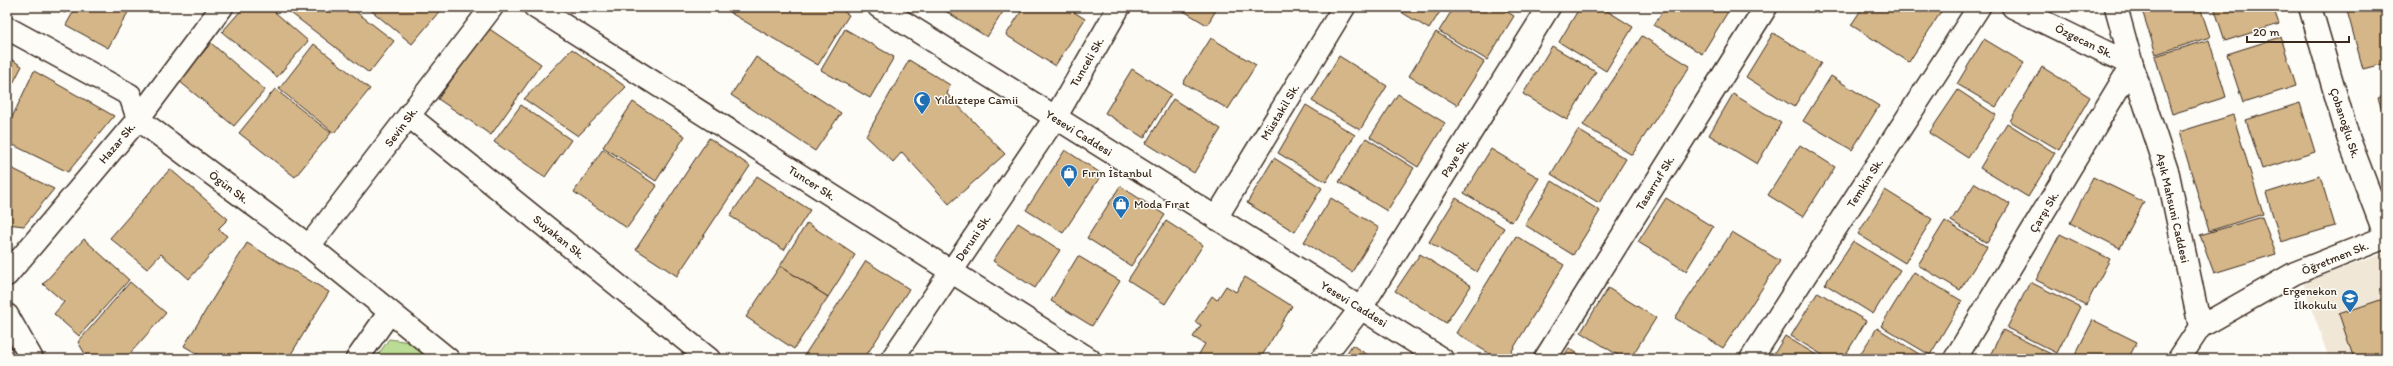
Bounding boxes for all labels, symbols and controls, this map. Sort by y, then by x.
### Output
scale bar [2247,18,2349,44]
street label: Özgecan Sk. [2053,21,2115,61]
text: 20 m [2253,25,2280,39]
street label: Tunceli Sk. [1067,34,1107,90]
street label: Müstakil Sk. [1258,81,1302,143]
street label: Çobanoğlu Sk. [2327,86,2363,160]
mosque icon: Yıldıztepe Camii [912,90,932,115]
place label: Yıldıztepe Camii [935,93,1018,107]
street label: Sevin Sk. [382,104,420,150]
street label: Yesevi Caddesi [1043,107,1115,159]
street label: Hazar Sk. [96,120,138,166]
street label: Paye Sk. [1438,136,1472,180]
street label: Aşık Mahsuni Caddesi [2154,152,2192,264]
street label: Tasarruf Sk. [1633,153,1677,213]
street label: Temkin Sk. [1844,156,1886,210]
street label: Tuncer Sk. [786,162,838,204]
shop icon: Fırın İstanbul [1059,163,1079,188]
place label: Fırın İstanbul [1082,166,1153,180]
street label: Ögün Sk. [206,167,252,207]
street label: Çarşı Sk. [2026,189,2062,235]
shop icon: Moda Fırat [1111,194,1131,219]
place label: Moda Fırat [1134,197,1190,211]
street label: Suyakan Sk. [530,212,588,262]
street label: Deruni Sk. [952,212,994,264]
street label: Öğretmen Sk. [2299,238,2371,278]
street label: Yesevi Caddesi [1318,278,1390,330]
place label: Ergenekon İlkokulu [2283,284,2338,312]
school or university icon: Ergenekon İlkokulu [2340,288,2360,313]

